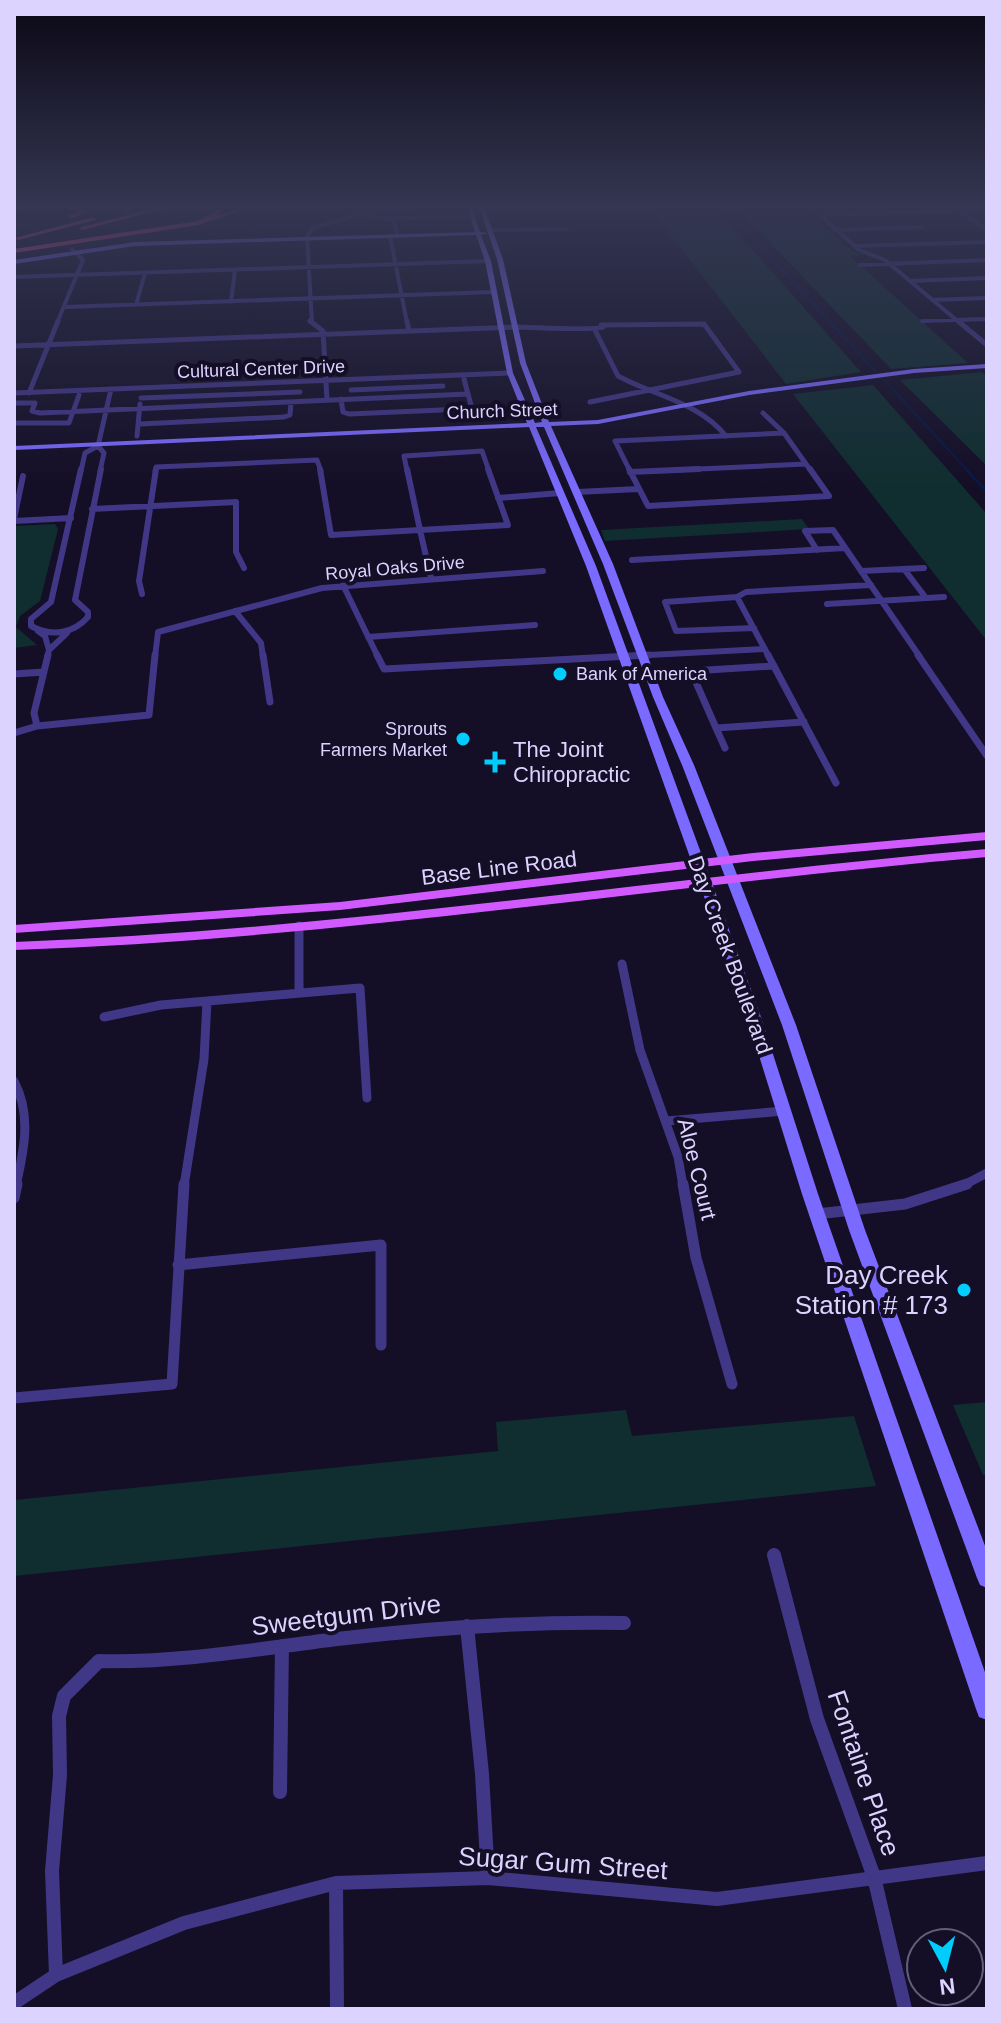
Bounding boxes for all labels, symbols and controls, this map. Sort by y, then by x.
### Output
street label: Cultural Center Drive [177,356,345,382]
street label: Church Street [446,399,558,423]
street label: Royal Oaks Drive [324,552,466,584]
place label: Bank of America [576,664,708,684]
marker: Bank of America [551,665,569,683]
place label: Sprouts Farmers Market [320,719,447,760]
marker: Sprouts Farmers Market [454,730,472,748]
place label: The Joint Chiropractic [513,737,630,787]
marker: The Joint Chiropractic [484,751,506,773]
street label: Base Line Road [420,846,578,890]
street label: Day Creek Boulevard [682,852,778,1058]
street label: Aloe Court [672,1116,722,1222]
place label: Day Creek Station # 173 [795,1260,949,1320]
marker: Day Creek Station # 173 [955,1281,973,1299]
street label: Sweetgum Drive [250,1588,442,1642]
street label: Fontaine Place [822,1686,906,1860]
street label: Sugar Gum Street [457,1841,669,1885]
north arrow [905,1927,985,2007]
text: N [938,1973,957,2000]

